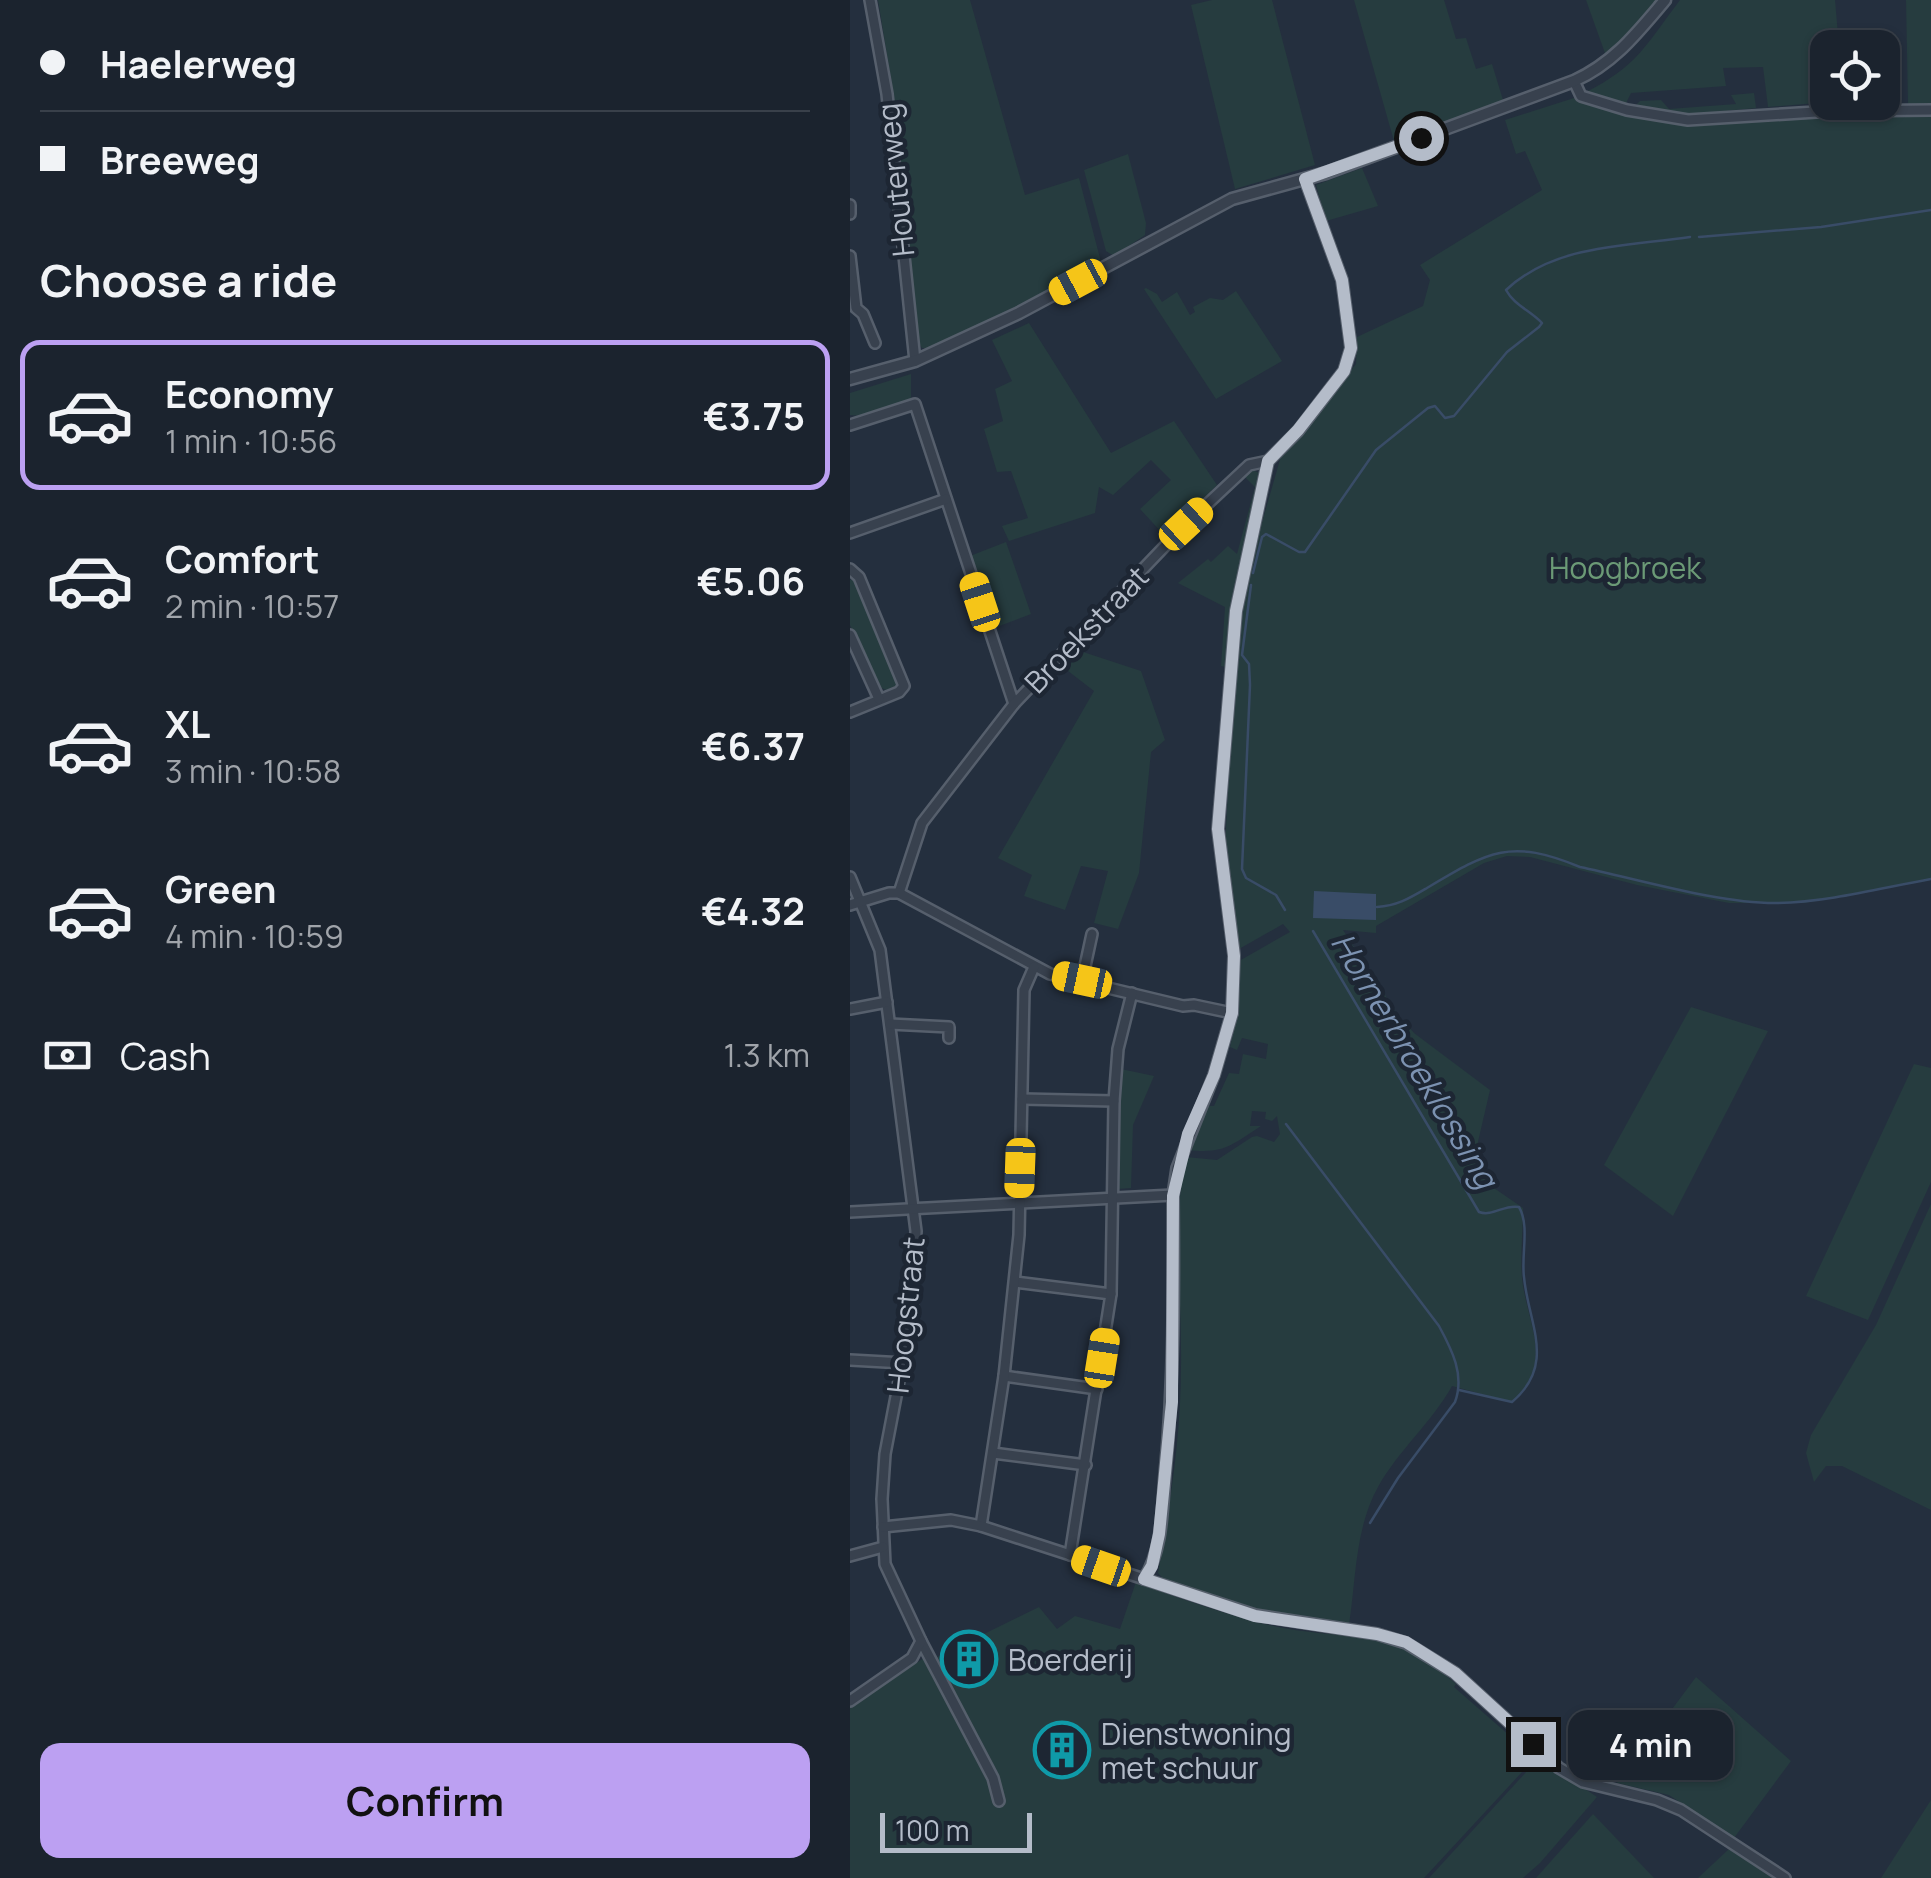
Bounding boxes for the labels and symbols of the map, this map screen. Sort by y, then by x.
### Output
street label: Houterweg [867,101,923,259]
route start [1399,116,1444,161]
car [1044,255,1112,309]
car [1154,493,1218,555]
park label: Hoogbroek [1549,547,1702,588]
street label: Broekstraat [1015,556,1157,702]
car [956,569,1004,635]
water label: Hornerbroeklossing [1321,924,1510,1198]
car [1050,959,1114,1001]
car [1004,1137,1036,1199]
street label: Hoogstraat [876,1235,934,1395]
car [1082,1326,1122,1390]
car [1068,1542,1134,1590]
building icon: Boerderij [939,1629,999,1689]
place label: Boerderij [1008,1639,1133,1680]
callout: 4 min [1568,1709,1733,1779]
place label: Dienstwoning met schuur [1101,1713,1291,1788]
building icon: Dienstwoning met schuur [1032,1720,1092,1780]
route end [1511,1722,1556,1767]
scale bar [880,1808,1032,1852]

